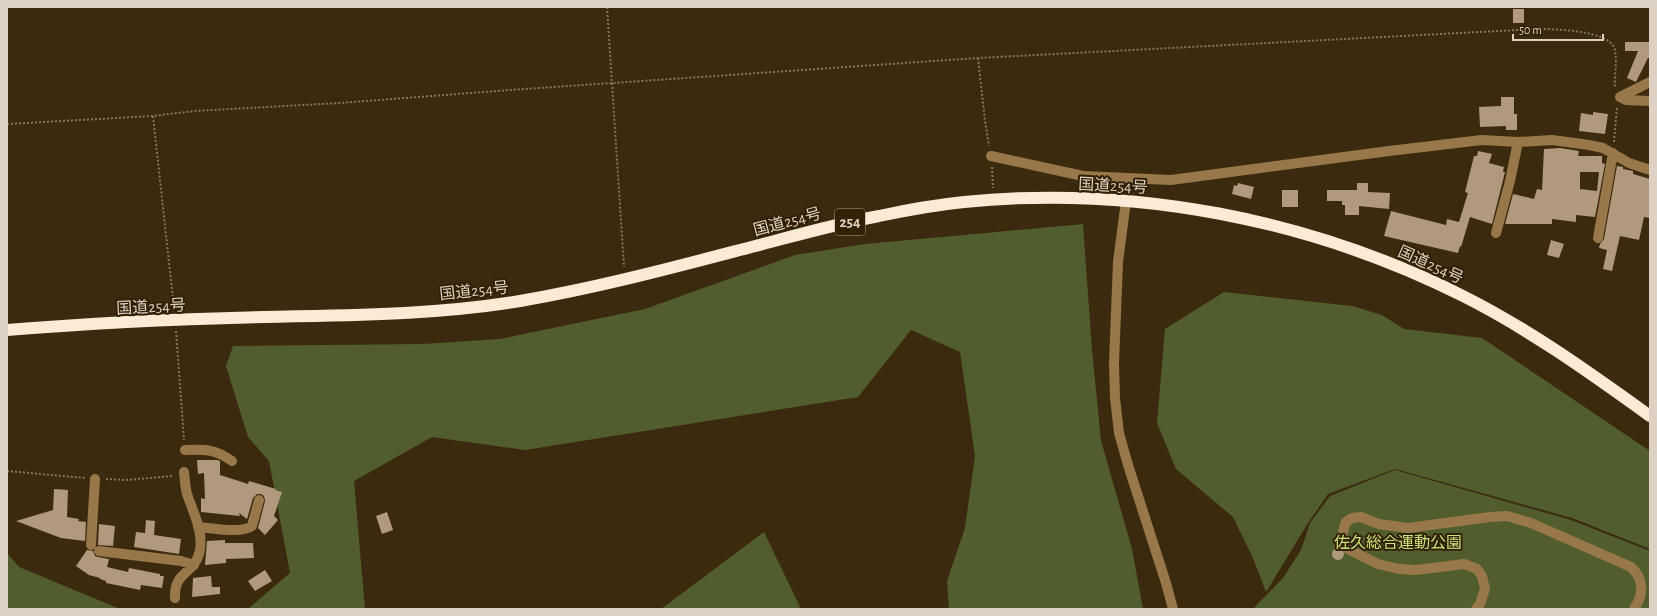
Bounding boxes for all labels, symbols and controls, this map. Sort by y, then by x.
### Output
scale bar [1513,16,1603,42]
text: 50 m [1519,24,1542,36]
street label: 国道254号 [1078,175,1148,196]
street label: 国道254号 [751,204,823,239]
road number: 254 [835,209,865,235]
street label: 国道254号 [1396,243,1466,286]
street label: 国道254号 [439,278,510,303]
street label: 国道254号 [116,296,186,317]
park label: 佐久総合運動公園 [1334,534,1462,551]

